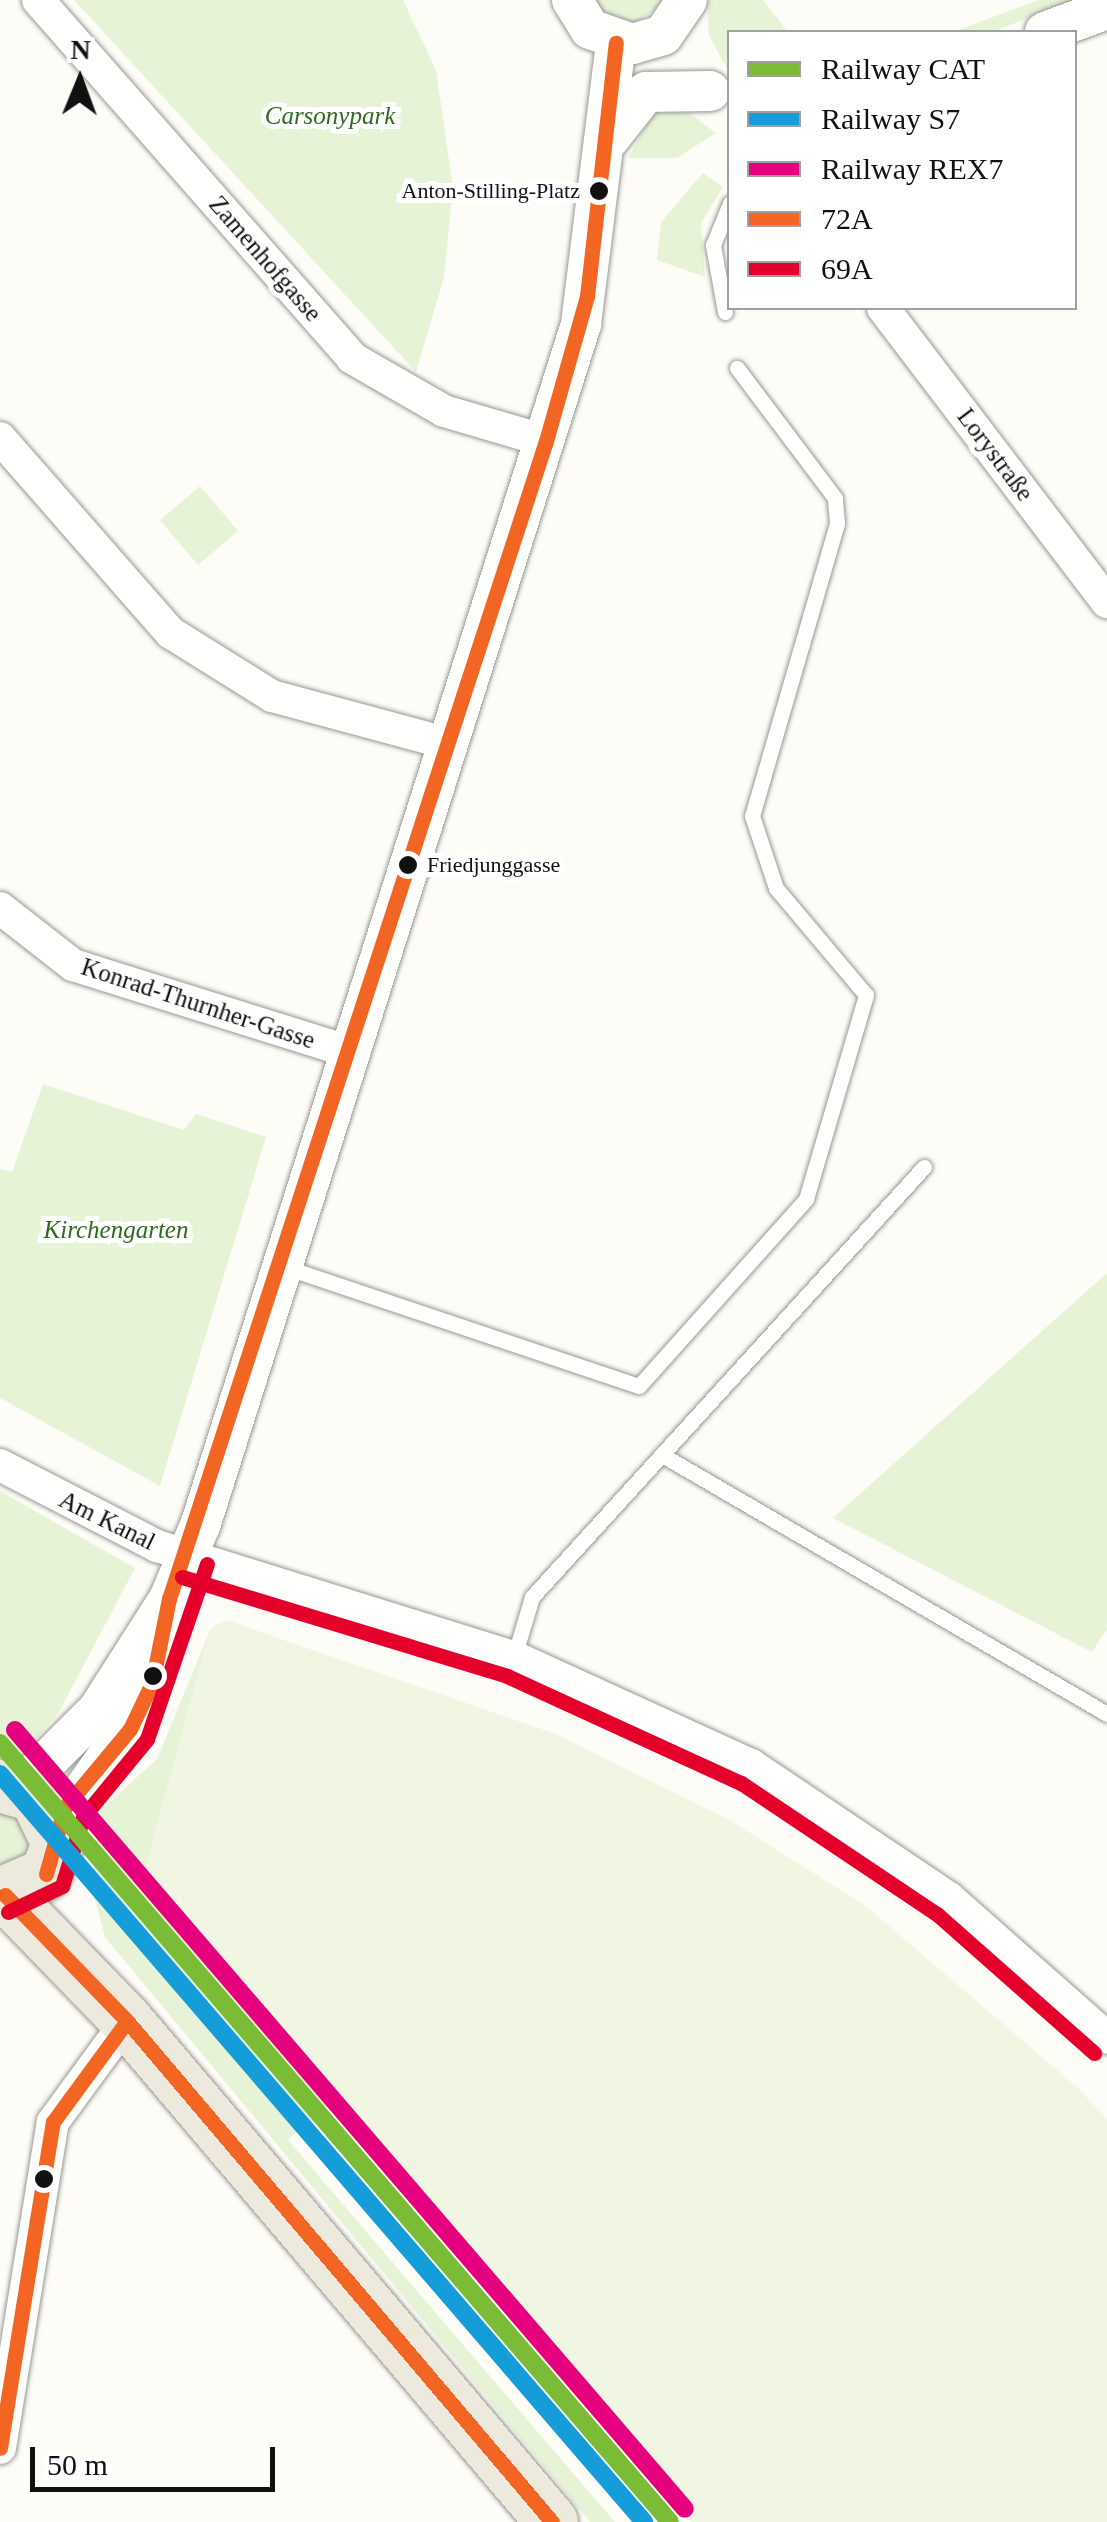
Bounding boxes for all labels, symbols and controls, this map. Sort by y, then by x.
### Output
north arrow [30,30,130,130]
legend [727,30,1077,310]
text: N [70,34,91,65]
text: Railway CAT [821,52,985,85]
park label: Carsonypark [265,101,395,131]
text: Railway S7 [821,102,960,135]
text: Railway REX7 [821,152,1003,185]
place label: Anton-Stilling-Platz [402,178,580,204]
marker: Anton-Stilling-Platz [589,181,609,201]
street label: Zamenhofgasse [202,190,328,328]
text: 72A [821,202,873,235]
text: 69A [821,252,873,285]
street label: Lorystraße [950,403,1040,507]
place label: Friedjunggasse [427,852,560,878]
marker: Friedjunggasse [398,855,418,875]
street label: Konrad-Thurnher-Gasse [77,952,319,1056]
park label: Kirchengarten [44,1215,188,1245]
street label: Am Kanal [54,1485,160,1557]
unlabelled marker [143,1666,163,1686]
unlabelled marker [34,2169,54,2189]
scale bar [35,2427,280,2489]
text: 50 m [47,2448,108,2481]

